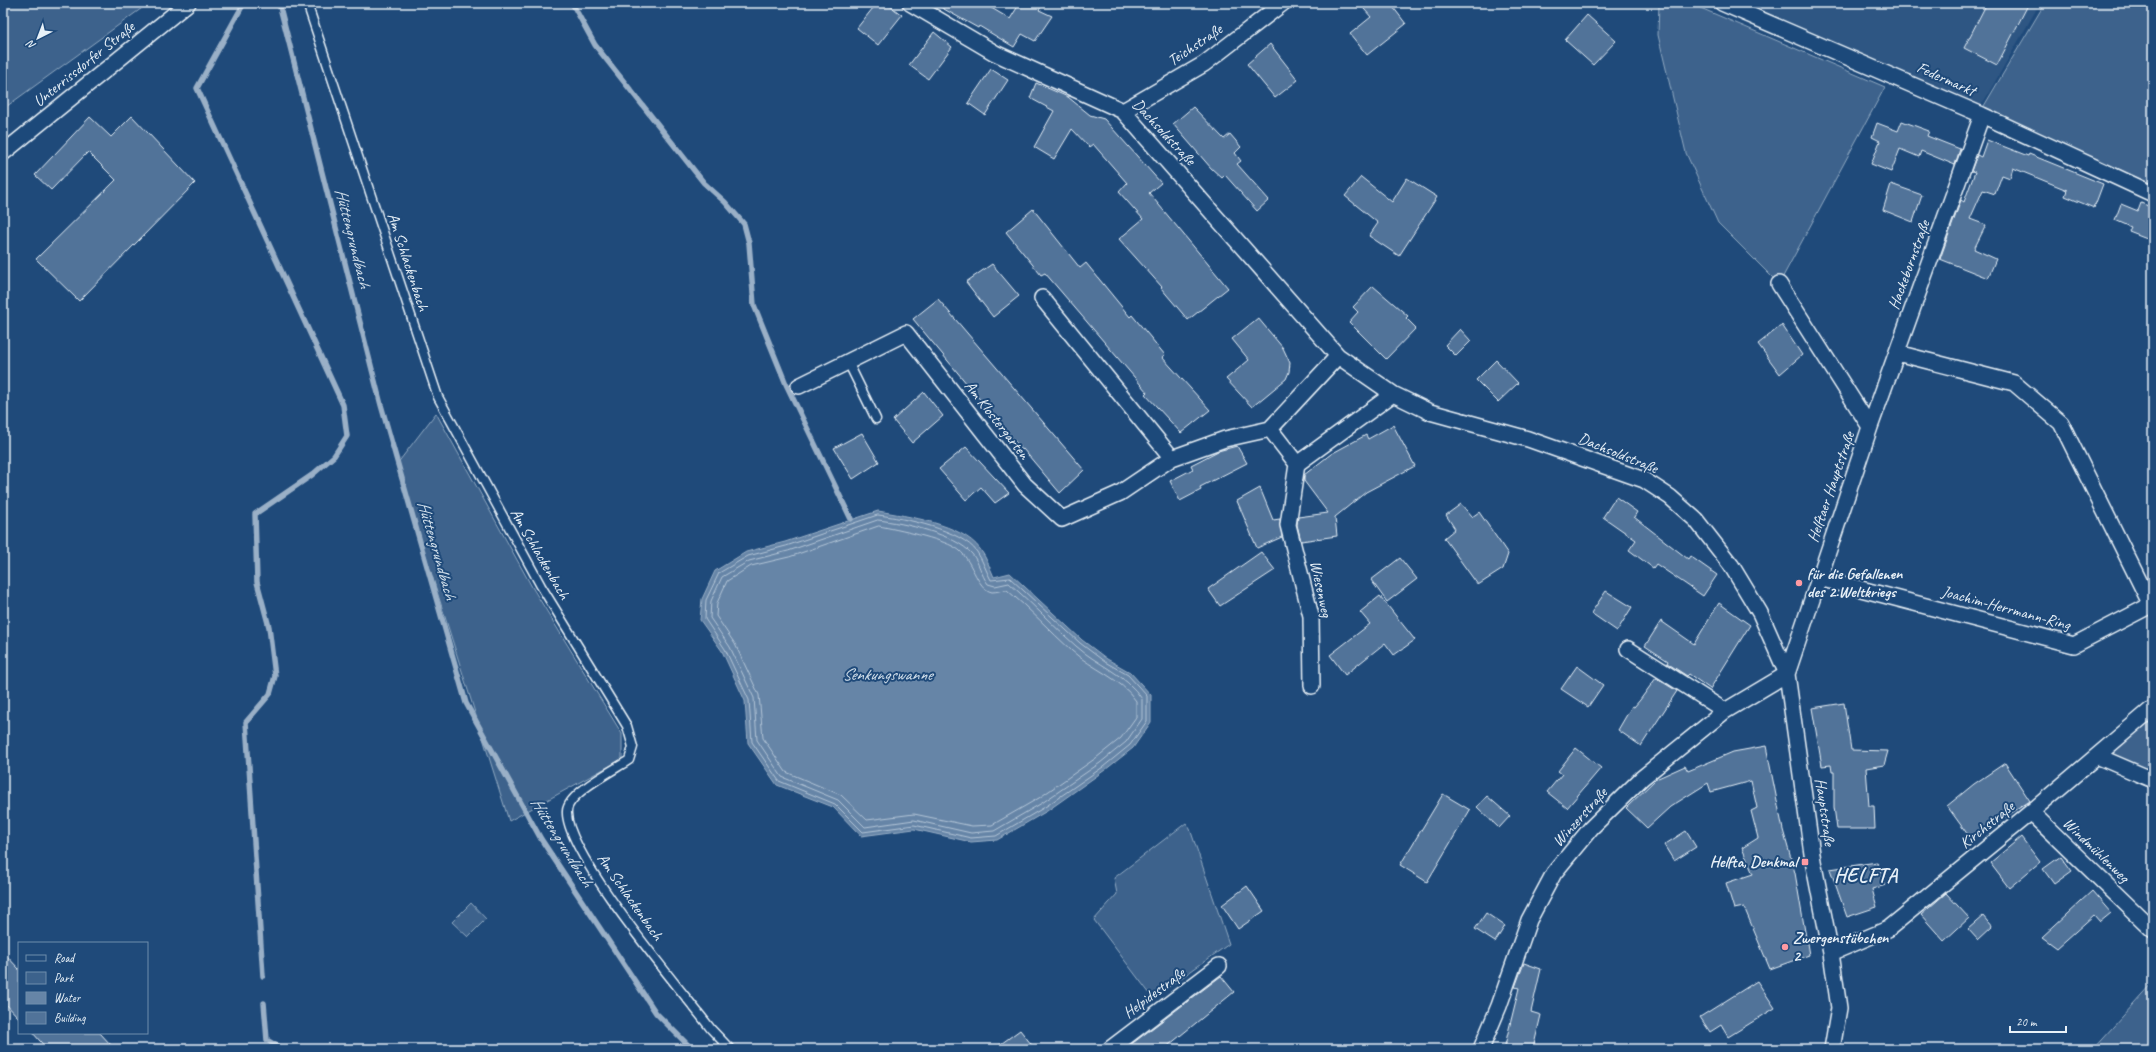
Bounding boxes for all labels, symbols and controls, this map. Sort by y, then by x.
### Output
street label: Unterrissdorfer Straße [29,16,140,111]
north arrow [18,18,58,58]
street label: Teichstraße [1164,18,1228,71]
text: N [22,36,39,53]
street label: Federmarkt [1914,57,1981,102]
street label: Dachsoldstraße [1128,94,1201,171]
water label: Hüttengrundbach [331,186,376,291]
street label: Am Schlackenbach [383,210,434,315]
street label: Hackebornstraße [1884,216,1935,312]
street label: Am Klostergarten [960,377,1034,464]
street label: Helftaer Hauptstraße [1803,427,1860,545]
street label: Dachsoldstraße [1575,428,1662,479]
water label: Hüttengrundbach [413,498,461,603]
street label: Am Schlackenbach [506,505,575,605]
street label: Wiesenweg [1305,559,1337,620]
place label: für die Gefallenen des 2.Weltkriegs [1807,564,1903,602]
marker: für die Gefallenen des 2.Weltkriegs [1794,578,1804,588]
street label: Joachim-Herrmann-Ring [1939,581,2074,635]
water label: Senkungswanne [842,664,934,685]
street label: Hauptstraße [1810,777,1840,849]
street label: Winzerstraße [1548,782,1613,851]
water label: Hüttengrundbach [526,793,598,892]
street label: Kirchstraße [1956,796,2020,853]
street label: Windmühlenweg [2058,813,2134,888]
street label: Am Schlackenbach [593,849,668,946]
place label: Helfta, Denkmal [1710,852,1800,872]
marker: Helfta, Denkmal [1800,857,1810,867]
district label: HELFTA [1834,863,1899,888]
place label: Zwergenstübchen 2 [1793,928,1889,966]
legend [18,942,148,1034]
marker: Zwergenstübchen 2 [1780,942,1790,952]
text: Road [54,950,76,966]
street label: Helpidestraße [1119,962,1190,1023]
text: Park [54,970,75,986]
text: Water [54,990,82,1006]
scale bar [2010,1008,2066,1034]
text: Building [54,1010,86,1026]
text: 20 m [2016,1014,2038,1030]

